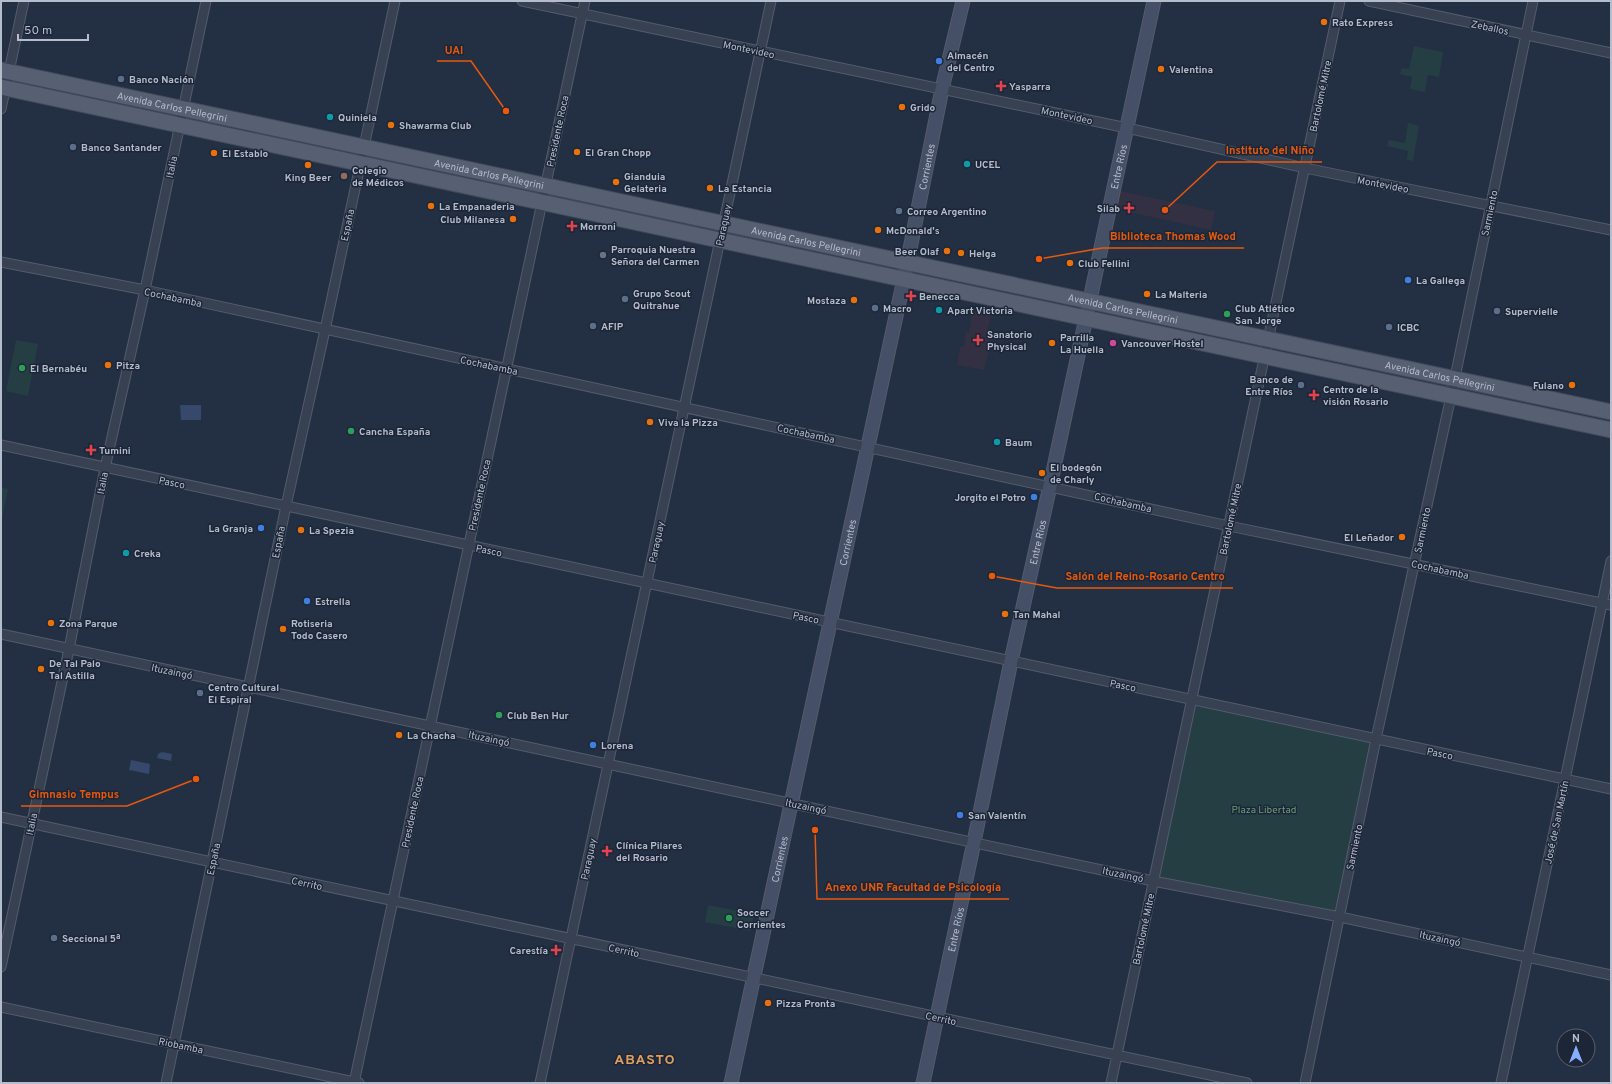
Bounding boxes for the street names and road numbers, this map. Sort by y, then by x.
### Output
street label: Zeballos [1470,18,1510,39]
street label: Montevideo [722,39,776,62]
street label: Bartolomé Mitre [1308,59,1335,133]
street label: Avenida Carlos Pellegrini [116,90,228,126]
street label: Presidente Roca [545,94,572,168]
street label: Montevideo [1040,105,1094,128]
street label: Corrientes [917,142,939,191]
street label: Entre Ríos [1109,143,1131,191]
street label: Italia [164,155,181,180]
street label: Avenida Carlos Pellegrini [433,157,545,193]
street label: Montevideo [1356,174,1410,197]
street label: Sarmiento [1479,189,1502,237]
street label: Paraguay [714,203,735,247]
street label: España [339,208,358,243]
street label: Avenida Carlos Pellegrini [750,224,862,260]
street label: Cochabamba [143,286,203,311]
street label: Avenida Carlos Pellegrini [1067,292,1179,328]
street label: Cochabamba [459,354,519,379]
street label: Avenida Carlos Pellegrini [1383,359,1496,395]
street label: Cochabamba [776,422,836,447]
street label: Presidente Roca [467,458,494,532]
street label: Italia [95,471,112,495]
street label: Pasco [157,474,186,493]
street label: Bartolomé Mitre [1218,482,1245,556]
street label: Cochabamba [1093,491,1153,516]
street label: Sarmiento [1412,506,1435,554]
street label: Corrientes [838,518,860,567]
street label: Entre Ríos [1028,518,1050,566]
street label: Paraguay [647,520,668,564]
street label: España [270,525,289,560]
street label: Pasco [474,542,503,561]
street label: Cochabamba [1410,558,1470,583]
street label: Pasco [791,609,820,628]
street label: Ituzaingó [150,662,194,683]
street label: Pasco [1108,677,1137,696]
street label: Ituzaingó [467,729,511,750]
street label: Pasco [1425,745,1454,764]
street label: Presidente Roca [400,775,427,849]
street label: José de San Martín [1542,779,1573,865]
street label: Ituzaingó [784,797,828,818]
street label: Italia [24,812,41,837]
street label: Sarmiento [1344,823,1367,871]
street label: Corrientes [769,835,792,884]
street label: Paraguay [579,837,600,881]
street label: España [205,842,224,877]
street label: Ituzaingó [1101,865,1145,886]
street label: Cerrito [290,875,324,894]
street label: Bartolomé Mitre [1131,892,1158,966]
street label: Entre Ríos [946,906,968,953]
street label: Ituzaingó [1418,929,1462,950]
street label: Cerrito [607,942,641,961]
street label: Cerrito [924,1010,958,1029]
street label: Riobamba [157,1035,204,1058]

